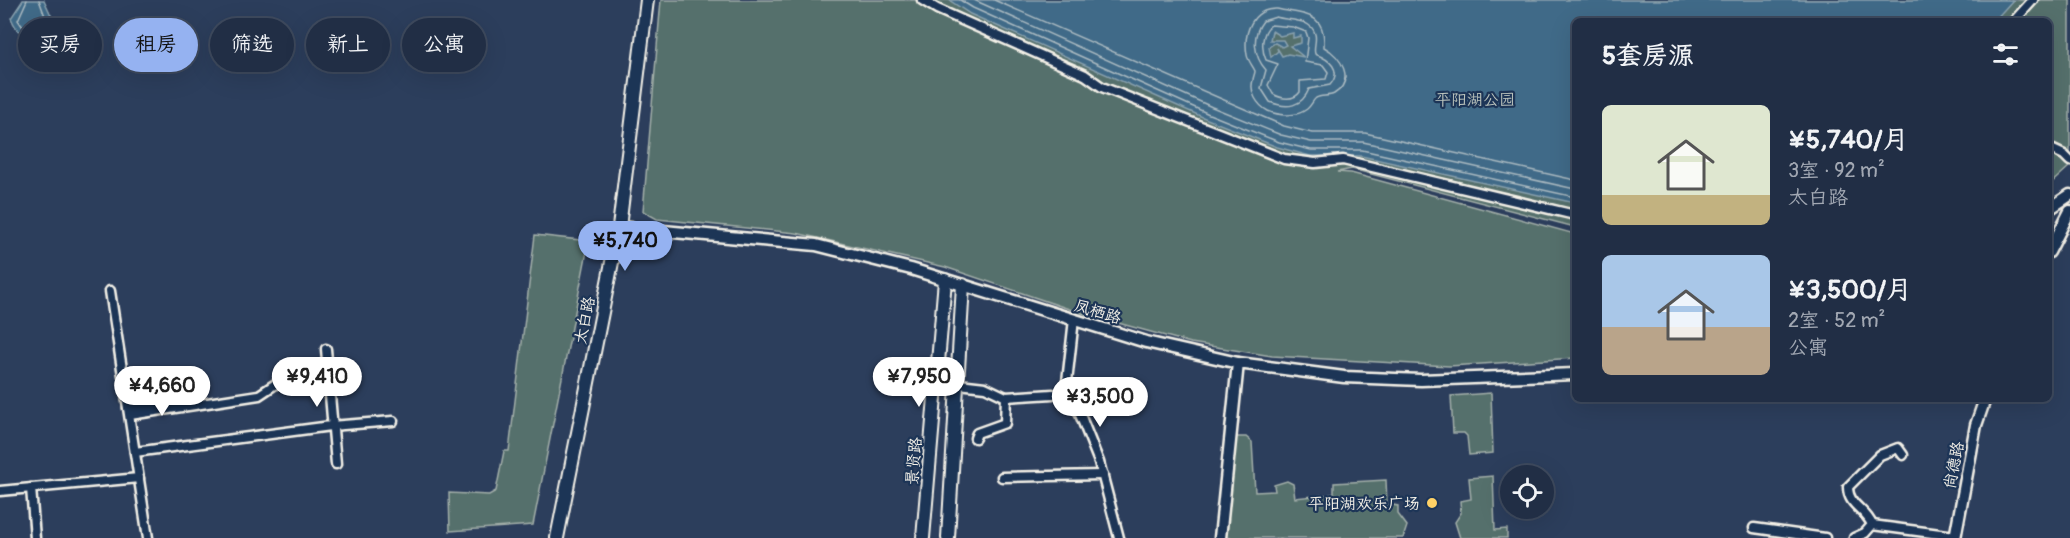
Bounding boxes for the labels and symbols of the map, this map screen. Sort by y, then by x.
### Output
park label: 平阳湖公园 [1435,90,1515,110]
pin: ¥5,740 [576,221,674,272]
street label: 太白路 [571,295,599,346]
street label: 凤栖路 [1072,295,1124,329]
pin: ¥9,410 [268,357,366,408]
pin: ¥7,950 [870,357,968,408]
pin: ¥4,660 [113,366,211,417]
pin: ¥3,500 [1051,377,1149,428]
street label: 景贤路 [902,436,926,486]
street label: 尚德路 [1940,440,1968,491]
place label: 平阳湖欢乐广场 [1308,494,1420,514]
marker: 平阳湖欢乐广场 [1425,496,1439,510]

